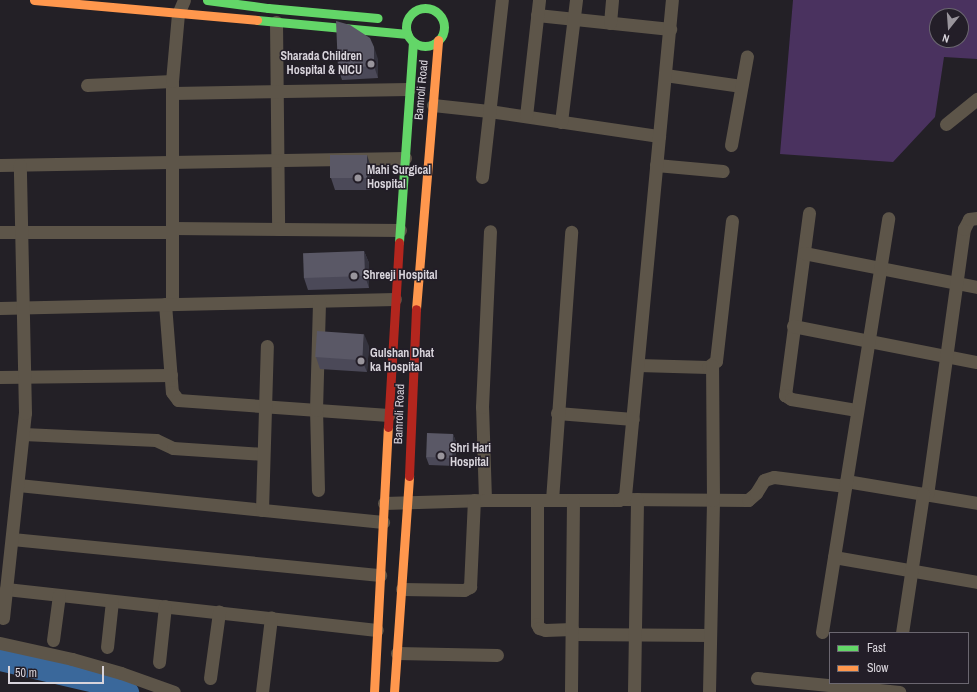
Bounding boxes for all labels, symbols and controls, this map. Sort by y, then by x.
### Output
north arrow [929,8,969,48]
text: N [941,31,951,46]
place label: Sharada Children Hospital & NICU [281,50,362,78]
marker: Sharada Children Hospital & NICU [365,58,377,70]
street label: Bamroli Road [412,59,432,121]
place label: Mahi Surgical Hospital [367,164,431,192]
marker: Mahi Surgical Hospital [352,172,364,184]
place label: Shreeji Hospital [363,269,437,283]
marker: Shreeji Hospital [348,270,360,282]
place label: Gulshan Dhat ka Hospital [370,347,434,375]
marker: Gulshan Dhat ka Hospital [355,355,367,367]
street label: Bamroli Road [392,384,408,444]
place label: Shri Hari Hospital [450,442,491,470]
marker: Shri Hari Hospital [435,450,447,462]
legend [829,632,969,684]
text: Fast [867,640,886,656]
scale bar [10,658,106,684]
text: Slow [867,660,888,676]
text: 50 m [15,665,37,681]

